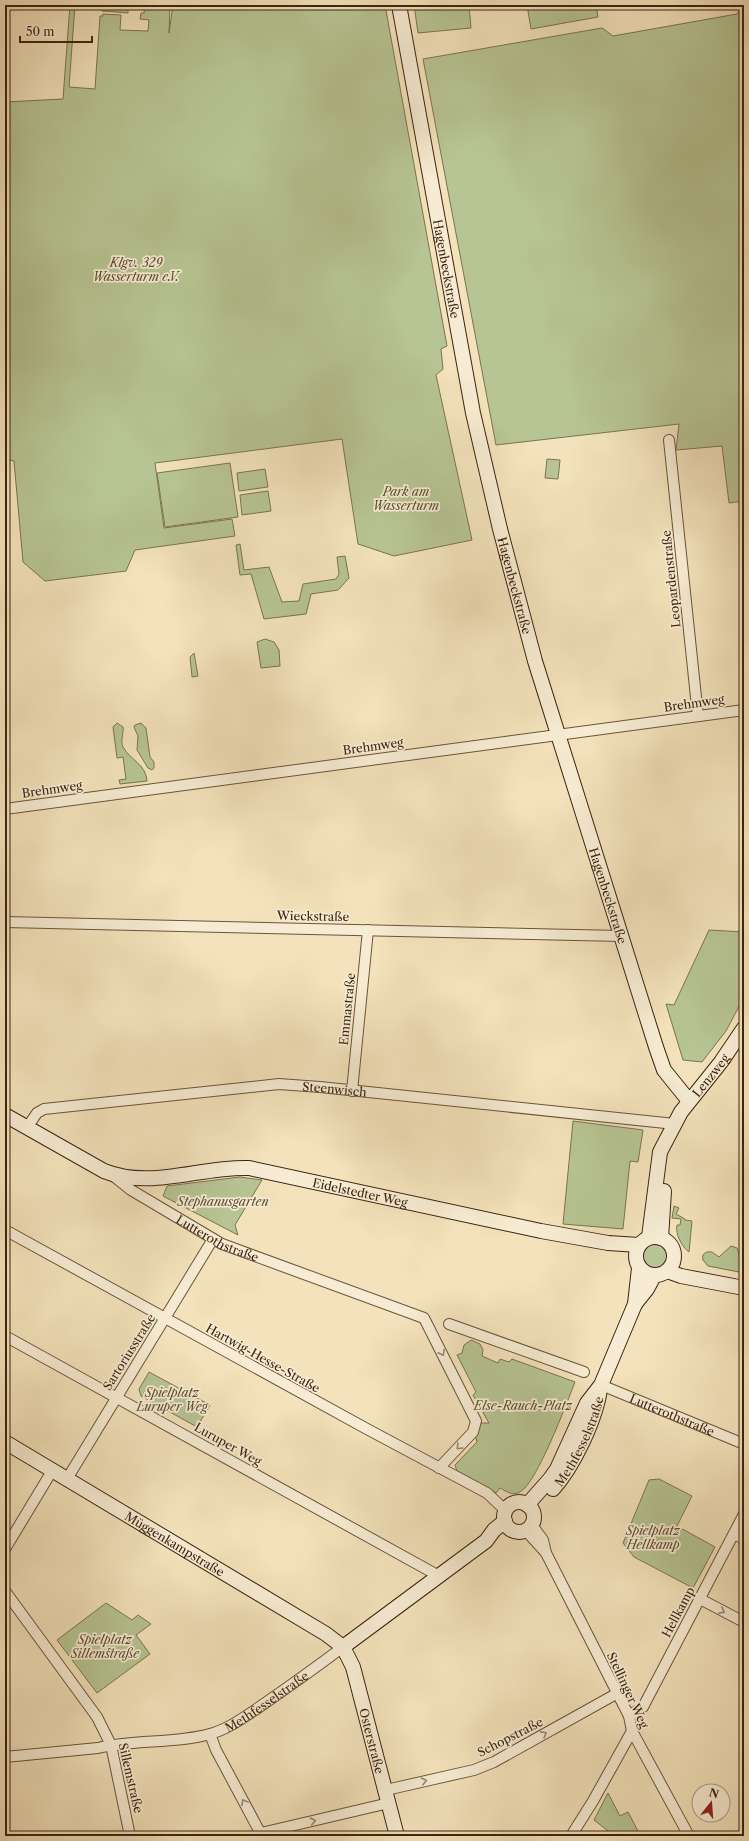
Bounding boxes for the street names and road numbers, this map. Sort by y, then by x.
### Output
street label: Hagenbeckstraße [431,218,463,320]
street label: Leopardenstraße [658,529,684,628]
street label: Hagenbeckstraße [495,535,535,636]
street label: Brehmweg [663,691,726,715]
street label: Brehmweg [342,734,405,758]
street label: Brehmweg [21,777,84,801]
street label: Hagenbeckstraße [586,845,631,946]
street label: Wieckstraße [276,908,350,924]
street label: Emmastraße [336,972,358,1046]
street label: Lenzweg [689,1050,732,1100]
street label: Steenwisch [302,1078,368,1099]
street label: Eidelstedter Weg [311,1174,410,1210]
street label: Lutterothstraße [174,1211,261,1264]
street label: Sartoriusstraße [100,1311,159,1393]
street label: Hartwig-Hesse-Straße [203,1320,323,1396]
street label: Lutterothstraße [628,1390,717,1439]
street label: Methfesselstraße [551,1395,606,1489]
street label: Luruper Weg [192,1419,265,1469]
street label: Müggenkampstraße [122,1508,228,1579]
street label: Hellkamp [658,1584,698,1640]
street label: Stellinger Weg [604,1650,652,1731]
street label: Methfesselstraße [222,1667,311,1735]
street label: Osterstraße [356,1706,388,1775]
street label: Schopstraße [475,1714,546,1760]
street label: Sillemstraße [116,1741,146,1815]

